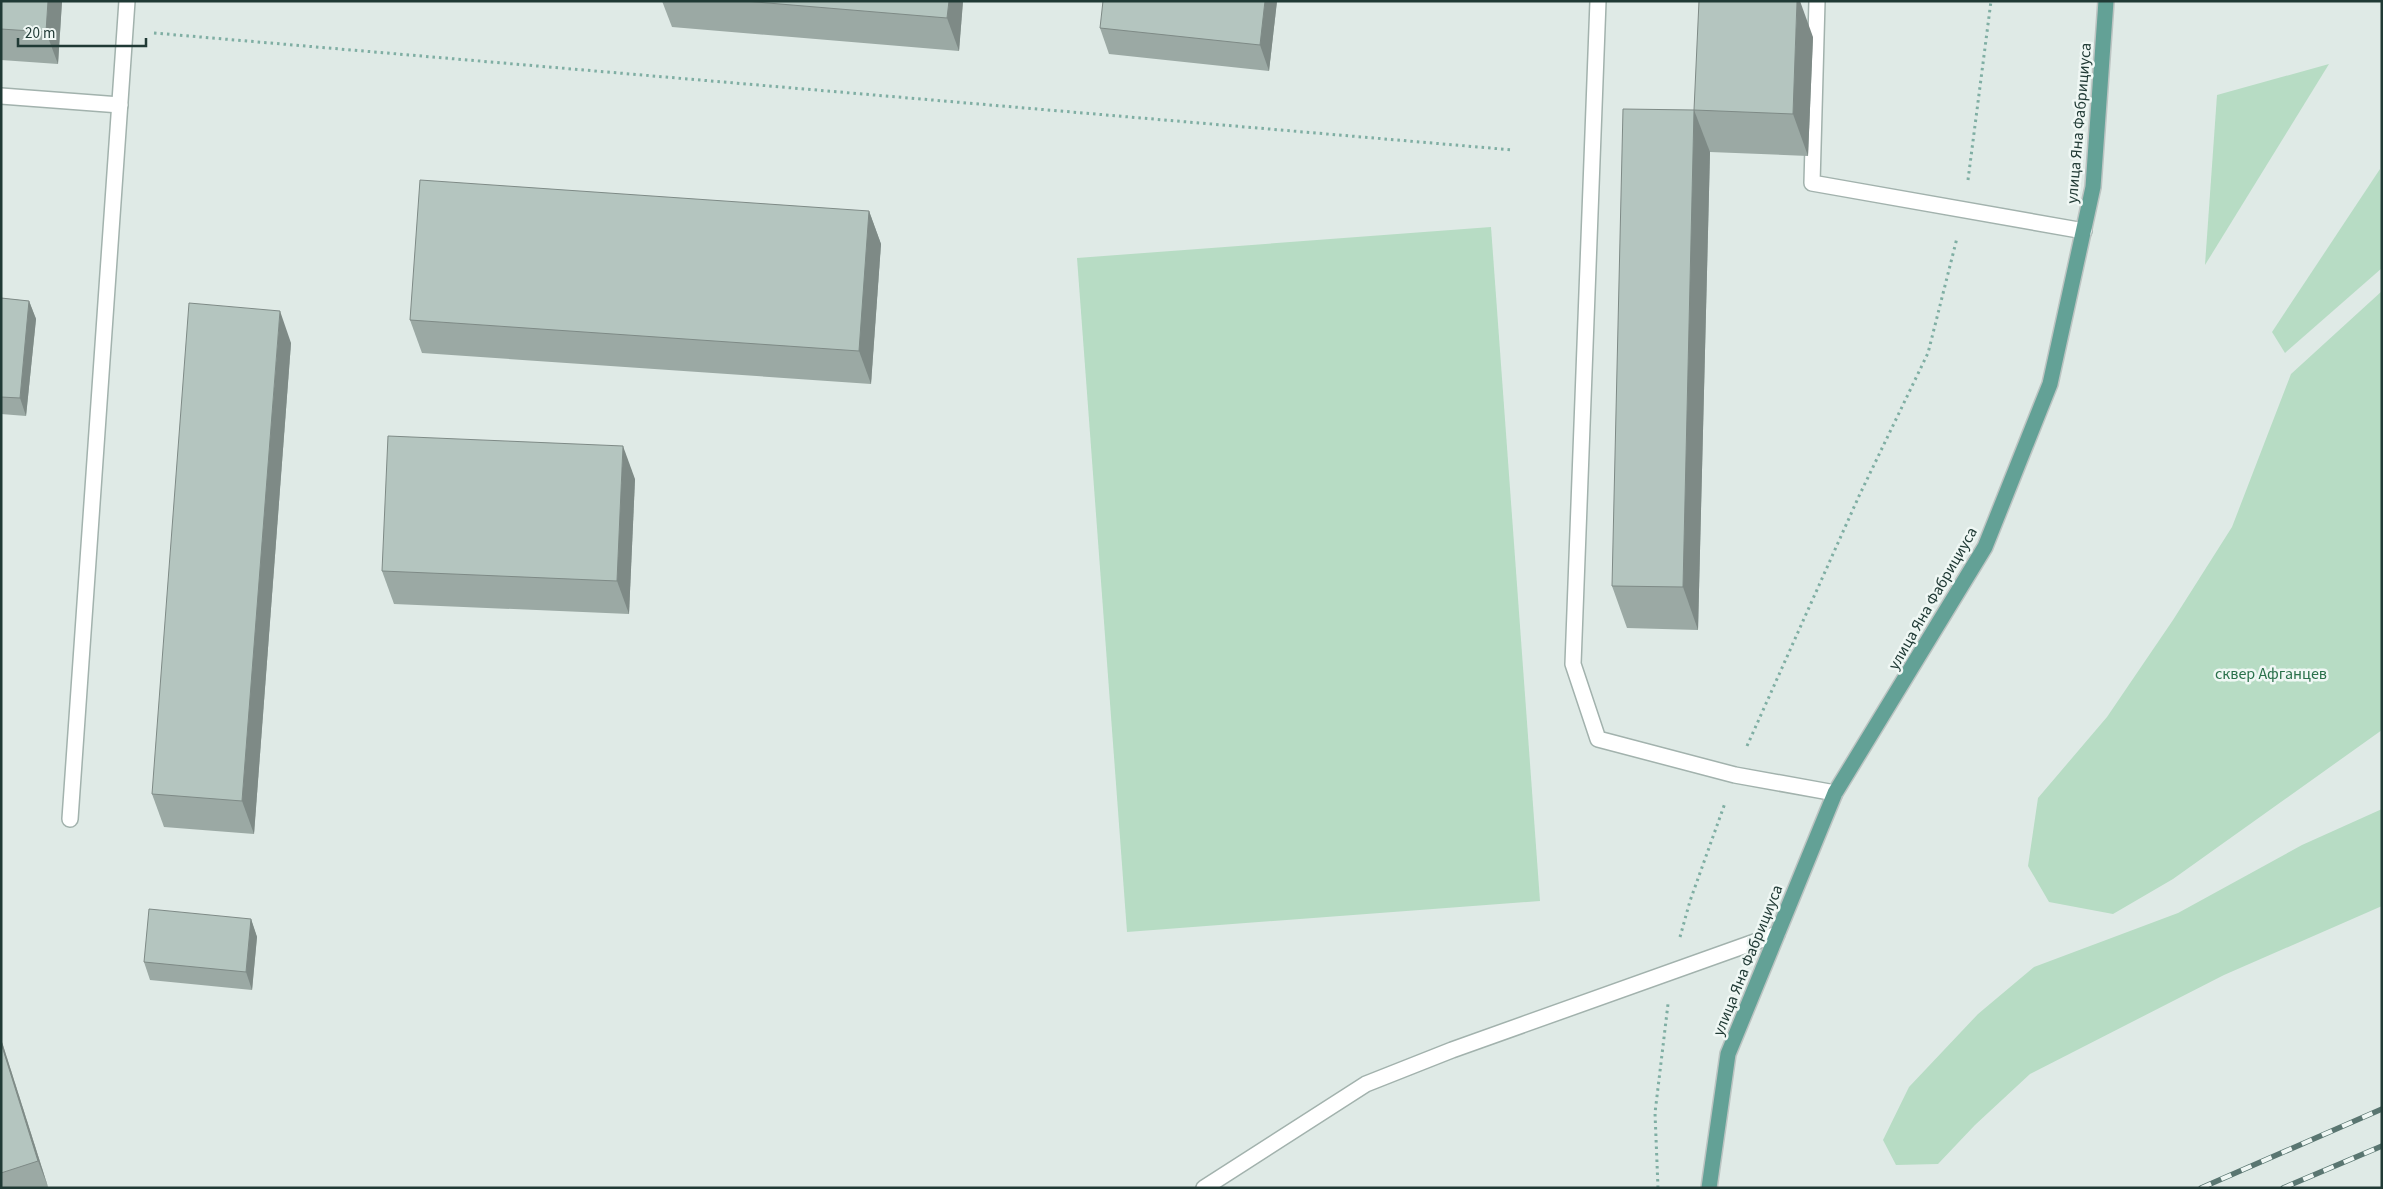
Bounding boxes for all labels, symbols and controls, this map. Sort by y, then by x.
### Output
scale bar [18,15,145,47]
text: 20 m [25,23,55,44]
street label: улица Яна Фабрициуса [2061,42,2097,204]
street label: улица Яна Фабрициуса [1883,523,1983,674]
park label: сквер Афганцев [2215,663,2327,685]
street label: улица Яна Фабрициуса [1708,881,1788,1039]

